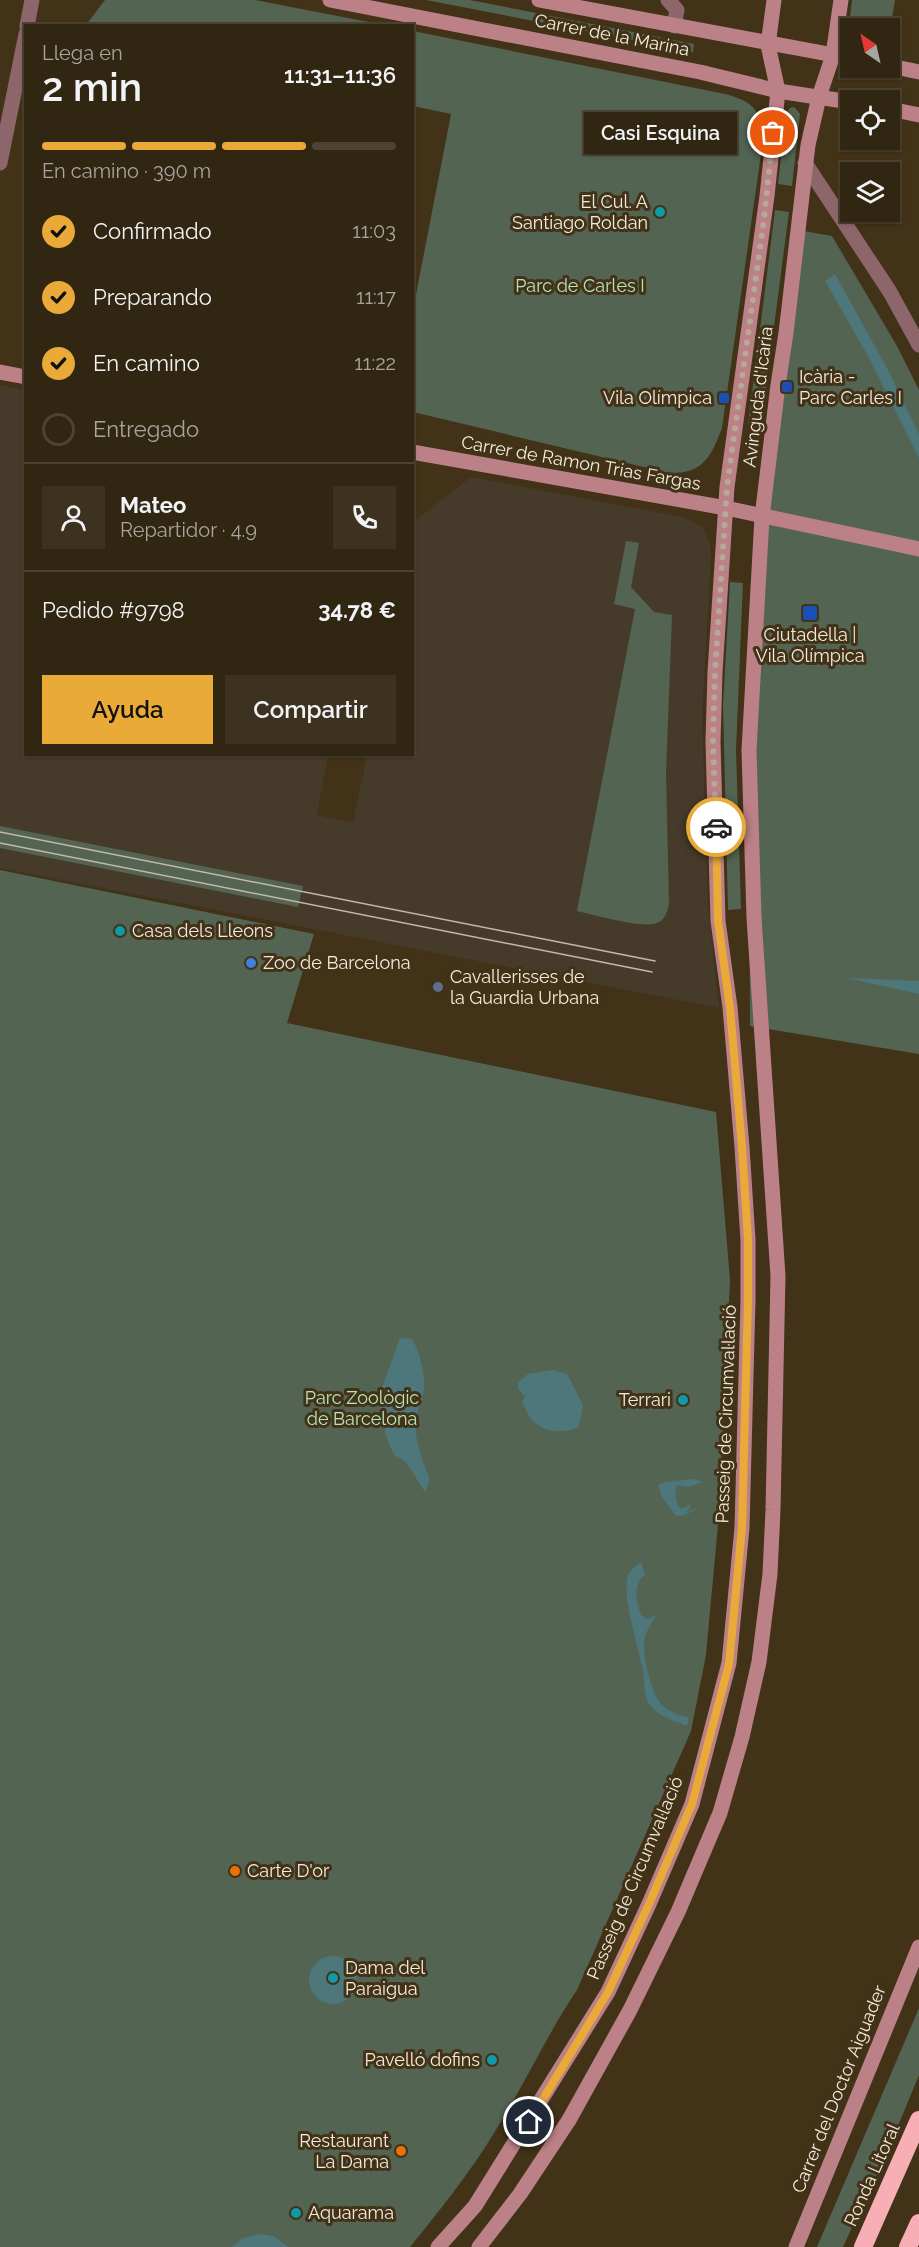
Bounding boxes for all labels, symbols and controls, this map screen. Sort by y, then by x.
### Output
street label: Carrer de la Marina [533,9,691,60]
north arrow [840,18,900,78]
map controls [840,18,900,222]
text: Llega en [42,41,123,65]
text: 11:31–11:36 [284,62,396,88]
text: 2 min [42,64,142,110]
button: locate [840,90,900,150]
pin [747,107,798,158]
callout: Casi Esquina [584,112,737,154]
icon: bag [756,116,789,149]
text: Casi Esquina [601,121,720,145]
text: En camino · 390 m [42,159,211,183]
button: layers [840,162,900,222]
place label: El Cul. A Santiago Roldan [512,191,648,233]
marker: El Cul. A Santiago Roldan [653,205,667,219]
icon: check [42,215,75,248]
text: Confirmado [93,218,212,244]
text: 11:03 [352,219,396,243]
park label: Parc de Carles I [515,275,645,296]
icon: check [42,281,75,314]
text: Preparando [93,284,212,310]
text: 11:17 [356,285,396,309]
street label: Avinguda d'Icària [738,325,777,469]
icon: check [42,347,75,380]
text: En camino [93,350,200,376]
text: 11:22 [354,351,396,375]
place label: Icària - Parc Carles I [799,366,902,408]
marker: Icària - Parc Carles I [780,380,794,394]
place label: Vila Olímpica [603,387,712,408]
marker: Vila Olímpica [717,391,731,405]
text: Entregado [93,416,199,442]
street label: Carrer de Ramon Trias Fargas [460,431,703,494]
button: person [42,486,105,549]
button: phone [333,486,396,549]
text: Mateo [120,492,186,518]
text: Repartidor · 4.9 [120,518,257,542]
text: Pedido #9798 [42,597,185,623]
text: 34.78 € [318,597,396,623]
marker: Ciutadella | Vila Olímpica [801,604,819,622]
place label: Ciutadella | Vila Olímpica [755,624,865,666]
button: Ayuda [42,675,213,744]
button: Compartir [225,675,396,744]
courier [686,797,746,857]
icon: car [700,811,733,844]
place label: Casa dels Lleons [132,920,273,941]
marker: Casa dels Lleons [113,924,127,938]
place label: Zoo de Barcelona [263,952,411,973]
marker: Zoo de Barcelona [244,956,258,970]
place label: Cavallerisses de la Guardia Urbana [450,966,599,1008]
marker: Cavallerisses de la Guardia Urbana [431,980,445,994]
street label: Passeig de Circumval·lació [711,1304,740,1524]
park label: Parc Zoològic de Barcelona [305,1387,419,1429]
place label: Terrari [619,1389,671,1410]
marker: Terrari [676,1393,690,1407]
street label: Passeig de Circumval·lació [582,1773,687,1983]
place label: Carte D'or [247,1860,330,1881]
marker: Carte D'or [228,1864,242,1878]
place label: Dama del Paraigua [345,1957,425,1999]
marker: Dama del Paraigua [326,1971,340,1985]
street label: Carrer del Doctor Aiguader [787,1981,890,2196]
place label: Pavelló dofins [364,2049,480,2070]
marker: Pavelló dofins [485,2053,499,2067]
pin [503,2096,554,2147]
icon: home [512,2105,545,2138]
street label: Ronda Litoral [840,2120,904,2229]
place label: Restaurant La Dama [299,2130,389,2172]
marker: Restaurant La Dama [394,2144,408,2158]
place label: Aquarama [308,2202,394,2223]
marker: Aquarama [289,2206,303,2220]

